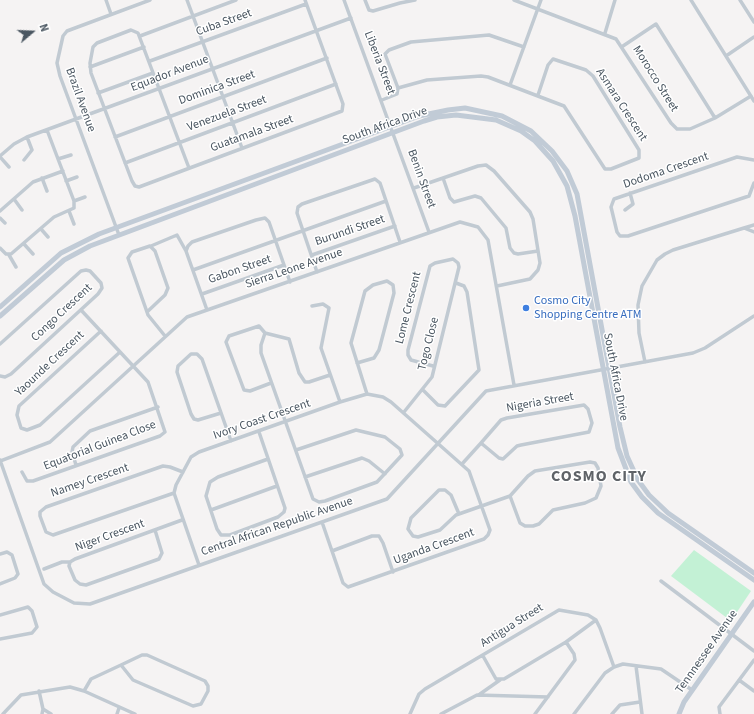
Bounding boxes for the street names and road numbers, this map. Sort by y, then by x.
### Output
street label: Cuba Street [194,6,254,40]
street label: Liberia Street [360,29,398,97]
street label: Morocco Street [629,43,681,115]
street label: Equador Avenue [129,53,211,95]
street label: Brazil Avenue [62,66,98,134]
street label: Asmara Crescent [592,66,650,144]
street label: Dominica Street [177,68,257,108]
street label: Venezuela Street [185,93,269,135]
street label: South Africa Drive [341,104,429,148]
street label: Guatamala Street [209,112,295,156]
street label: Benin Street [404,148,438,210]
street label: Dodoma Crescent [622,150,710,192]
street label: Burundi Street [313,212,387,250]
street label: Sierra Leone Avenue [244,246,344,292]
street label: Gabon Street [207,253,273,287]
street label: Lome Crescent [393,270,425,346]
street label: Congo Crescent [28,281,96,345]
street label: Togo Close [415,316,443,372]
street label: Yaounde Crescent [12,328,88,400]
street label: South Africa Drive [599,332,631,422]
street label: Nigeria Street [505,390,575,416]
street label: Ivory Coast Crescent [212,397,312,443]
street label: Equatorial Guinea Close [42,418,158,474]
street label: Namey Crescent [49,461,131,501]
street label: Central African Republic Avenue [199,494,355,560]
street label: Niger Crescent [73,517,147,555]
street label: Uganda Crescent [392,526,476,568]
street label: Antigua Street [478,601,546,651]
street label: Tennnessee Avenue [673,607,741,697]

